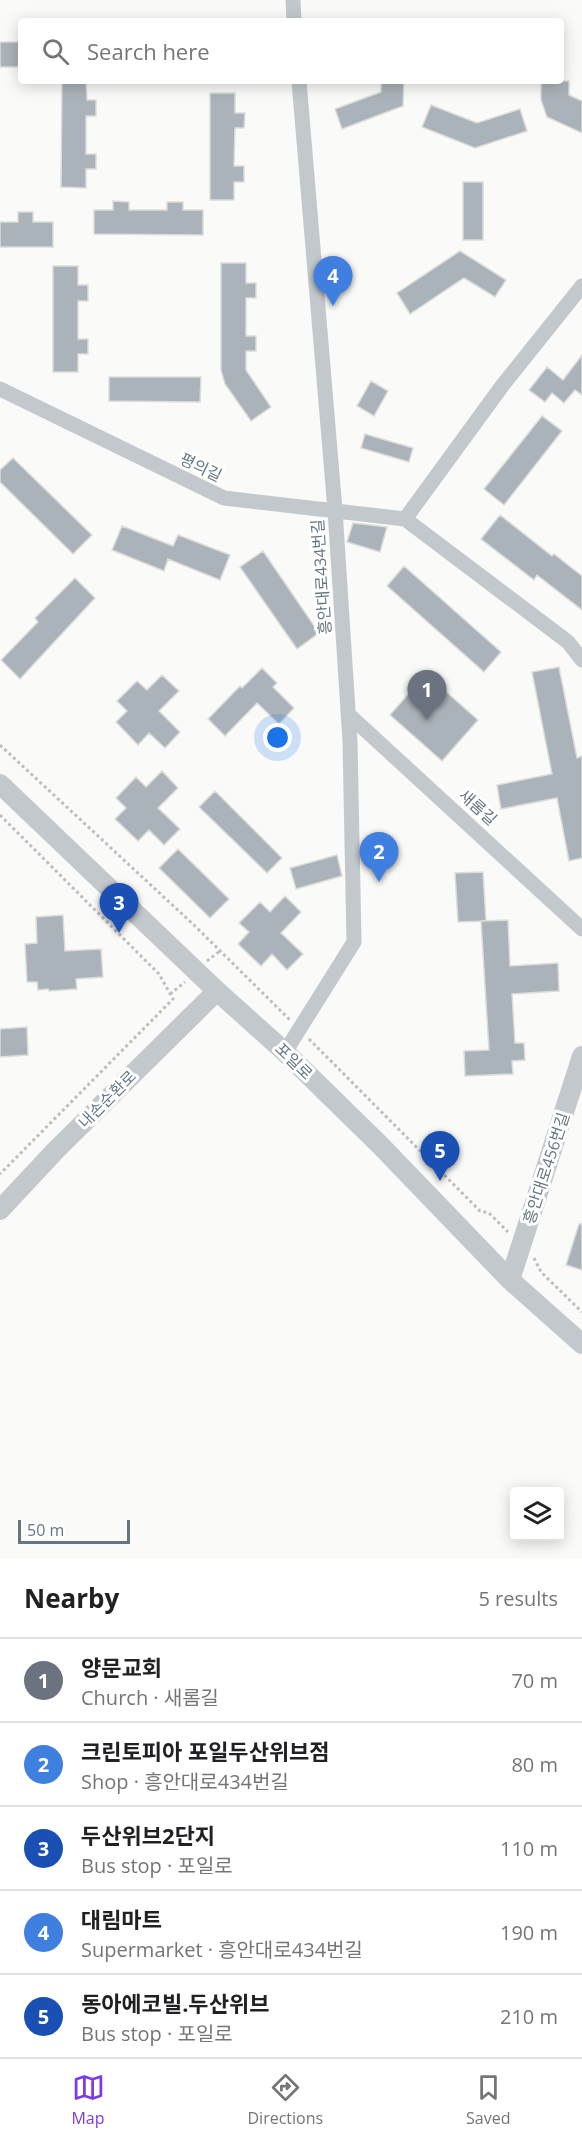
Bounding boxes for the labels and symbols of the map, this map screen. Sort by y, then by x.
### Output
pin: 4 [314,256,352,306]
street label: 평의길 [176,447,226,487]
street label: 흥안대로434번길 [306,518,336,636]
pin: 1 [408,670,446,720]
your location [263,723,292,752]
street label: 새롬길 [454,784,502,830]
pin: 2 [360,832,398,882]
pin: 3 [100,884,138,933]
street label: 포일로 [270,1038,318,1084]
street label: 내손순환로 [73,1065,141,1133]
street label: 흥안대로456번길 [518,1110,574,1226]
pin: 5 [420,1132,460,1181]
scale bar [18,1517,130,1544]

